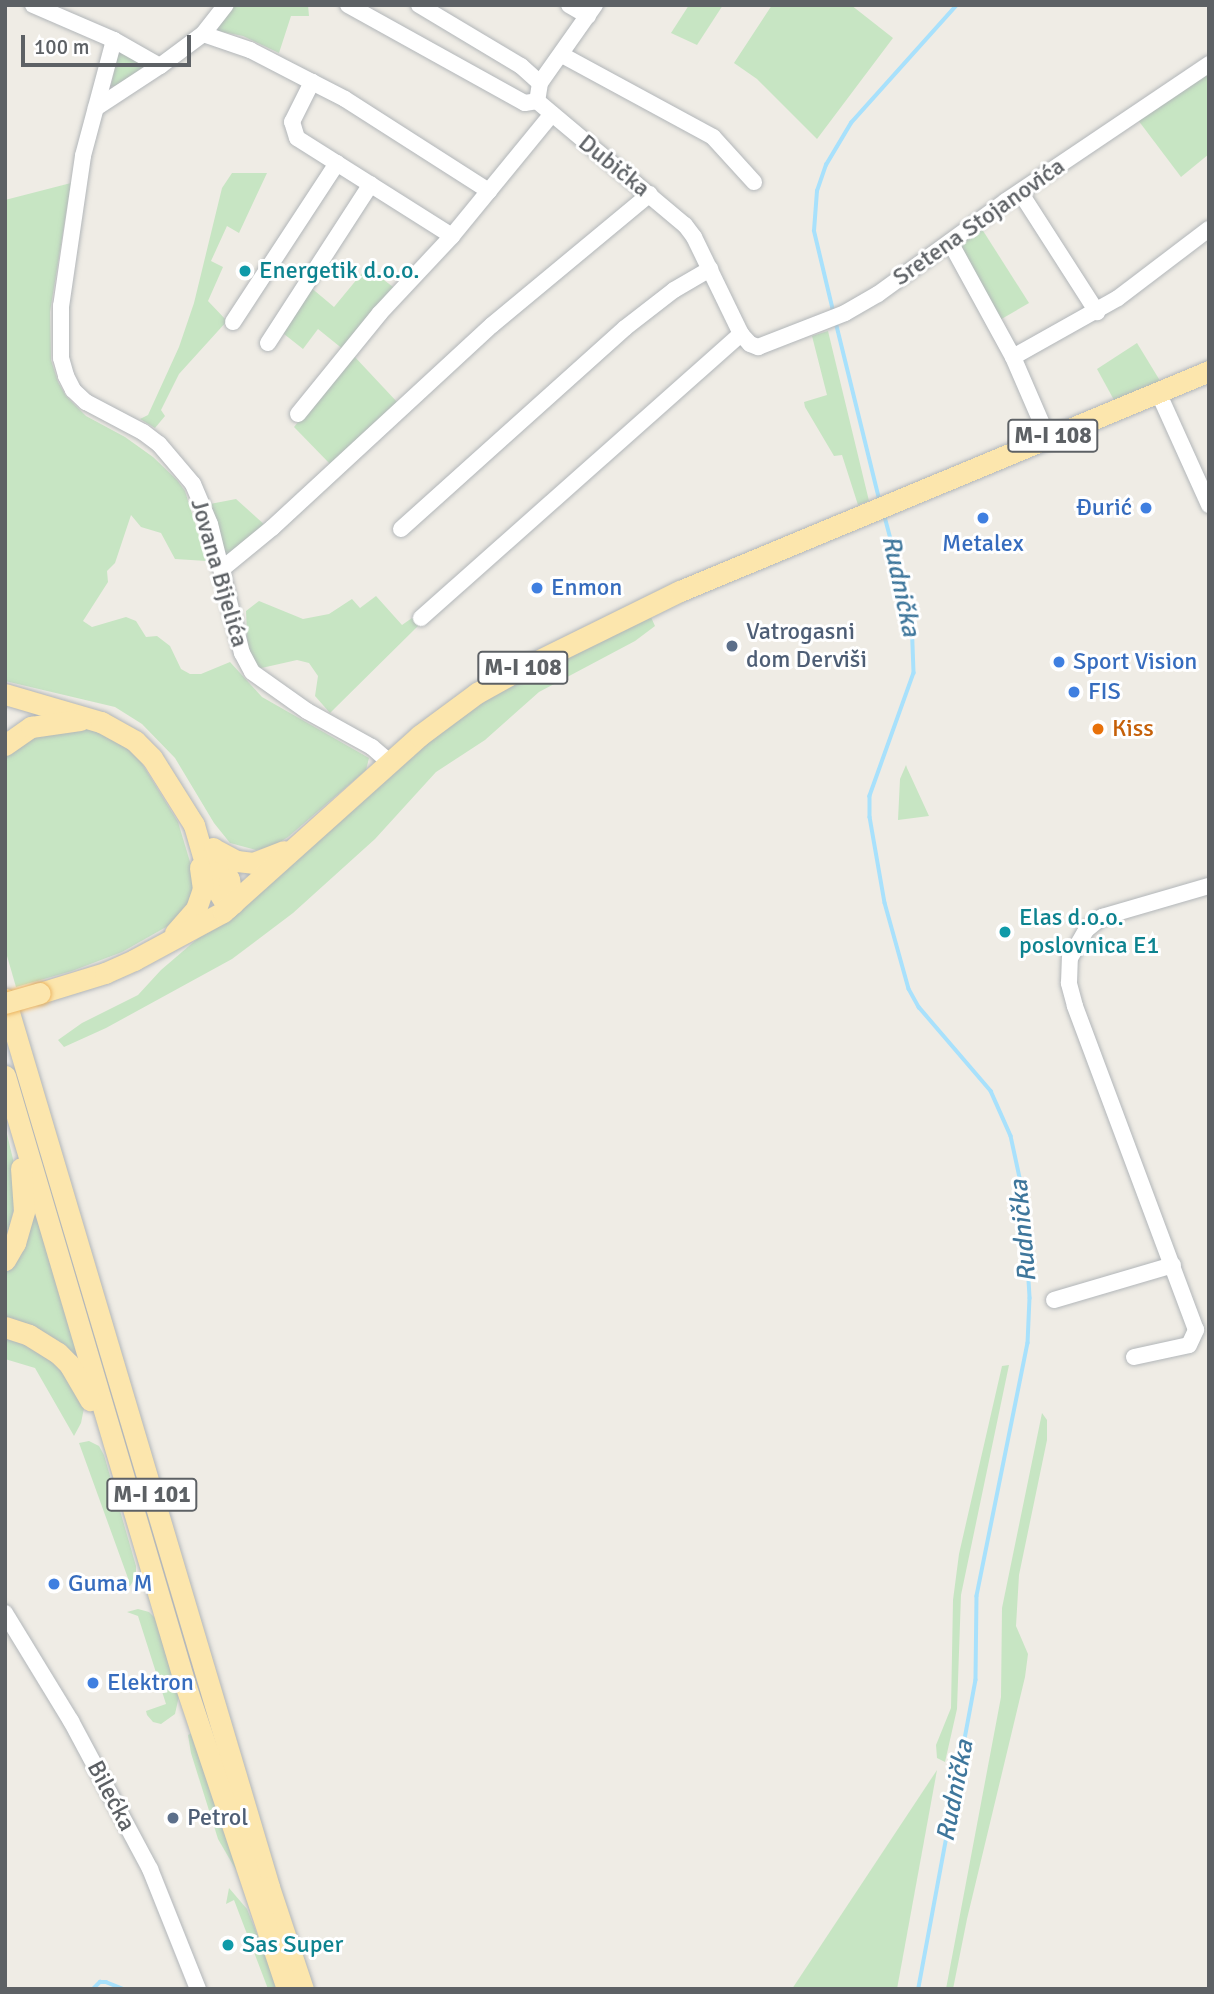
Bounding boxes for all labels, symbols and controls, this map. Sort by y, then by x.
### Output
scale bar [24,21,194,65]
text: 100 m [34,34,89,60]
street label: Dubička [573,129,655,203]
street label: Sretena Stojanovića [888,152,1070,292]
place label: Energetik d.o.o. [259,257,420,285]
marker: Energetik d.o.o. [237,263,253,279]
road number: M-I 108 [1006,416,1100,456]
place label: Đurić [1076,494,1132,522]
street label: Jovana Bijelića [184,495,254,651]
marker: Đurić [1138,500,1154,516]
marker: Metalex [975,510,991,526]
place label: Metalex [942,530,1024,558]
water label: Rudnička [874,532,926,640]
place label: Enmon [551,574,622,602]
marker: Enmon [529,580,545,596]
place label: Vatrogasni dom Derviši [746,618,867,674]
marker: Vatrogasni dom Derviši [724,638,740,654]
road number: M-I 108 [476,648,570,688]
place label: Sport Vision [1073,648,1197,676]
marker: Sport Vision [1051,654,1067,670]
place label: FIS [1088,678,1121,706]
marker: FIS [1066,684,1082,700]
place label: Kiss [1112,715,1154,743]
marker: Kiss [1090,721,1106,737]
place label: Elas d.o.o. poslovnica E1 [1019,904,1160,960]
marker: Elas d.o.o. poslovnica E1 [997,924,1013,940]
water label: Rudnička [1004,1178,1044,1284]
road number: M-I 101 [105,1476,199,1514]
place label: Guma M [68,1570,153,1598]
marker: Guma M [46,1576,62,1592]
place label: Elektron [107,1669,194,1697]
marker: Elektron [85,1675,101,1691]
water label: Rudnička [931,1738,981,1844]
street label: Bilećka [81,1756,141,1836]
place label: Petrol [187,1804,248,1832]
marker: Petrol [165,1810,181,1826]
place label: Sas Super [242,1931,343,1959]
marker: Sas Super [220,1937,236,1953]

